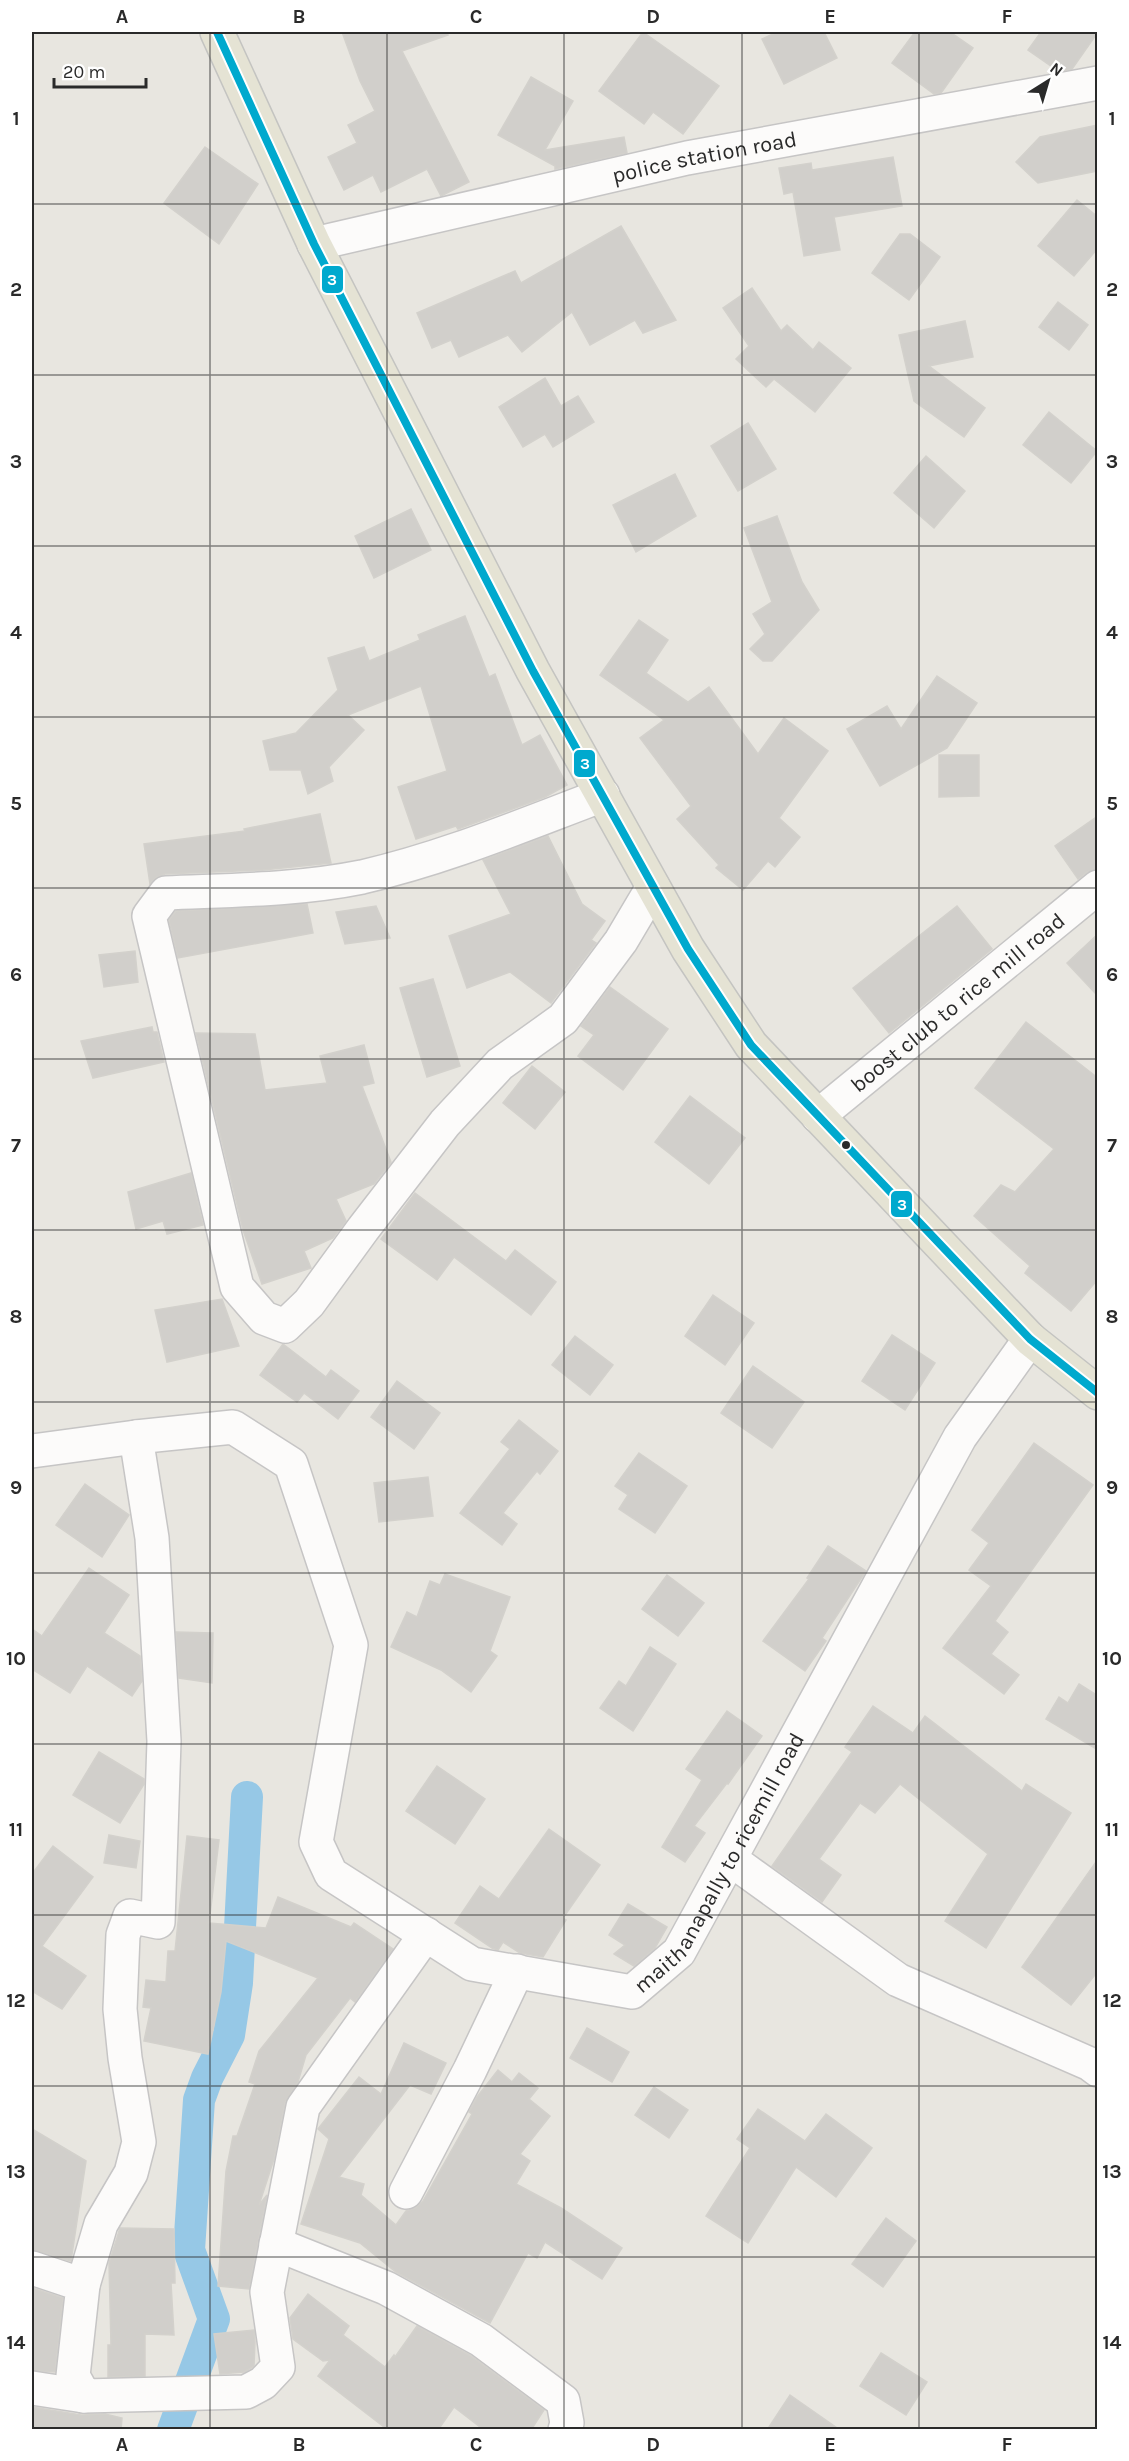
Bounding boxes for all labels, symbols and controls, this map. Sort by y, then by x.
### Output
text: A [116,5,129,28]
text: B [293,5,305,28]
text: C [470,5,482,28]
text: D [646,5,660,28]
text: E [824,5,836,28]
text: F [1002,5,1013,28]
scale bar [54,51,146,89]
north arrow [1018,51,1078,111]
text: N [1046,58,1067,80]
text: 20 m [63,61,105,83]
text: 1 [12,107,20,130]
text: 1 [1108,107,1116,130]
street label: police station road [609,126,799,189]
line badge: 3 [321,265,344,294]
text: 3 [327,270,337,289]
text: 2 [10,278,22,301]
text: 2 [1106,278,1118,301]
text: 3 [10,450,22,473]
text: 3 [1106,450,1118,473]
text: 4 [10,621,22,644]
text: 4 [1106,621,1118,644]
line badge: 3 [573,749,596,778]
text: 3 [580,754,590,773]
text: 5 [10,792,22,815]
text: 5 [1106,792,1118,815]
street label: boost club to rice mill road [846,908,1070,1098]
text: 6 [10,963,22,986]
text: 6 [1106,963,1118,986]
text: 7 [11,1134,21,1157]
text: 7 [1107,1134,1117,1157]
unlabelled marker [840,1139,852,1151]
line badge: 3 [890,1190,913,1218]
text: 3 [897,1195,907,1214]
text: 8 [10,1305,22,1328]
text: 8 [1106,1305,1118,1328]
text: 9 [10,1476,22,1499]
text: 9 [1106,1476,1118,1499]
text: 10 [6,1647,26,1670]
text: 10 [1102,1647,1122,1670]
street label: maithanapally to ricemill road [629,1728,810,1999]
text: 11 [9,1818,23,1841]
text: 11 [1105,1818,1119,1841]
text: 12 [6,1989,26,2012]
text: 12 [1102,1989,1122,2012]
text: 13 [6,2160,26,2183]
text: 13 [1102,2160,1122,2183]
text: 14 [6,2331,26,2354]
text: 14 [1102,2331,1122,2354]
text: A [116,2433,129,2456]
text: B [293,2433,305,2456]
text: C [470,2433,482,2456]
text: D [646,2433,660,2456]
text: E [824,2433,836,2456]
text: F [1002,2433,1013,2456]

